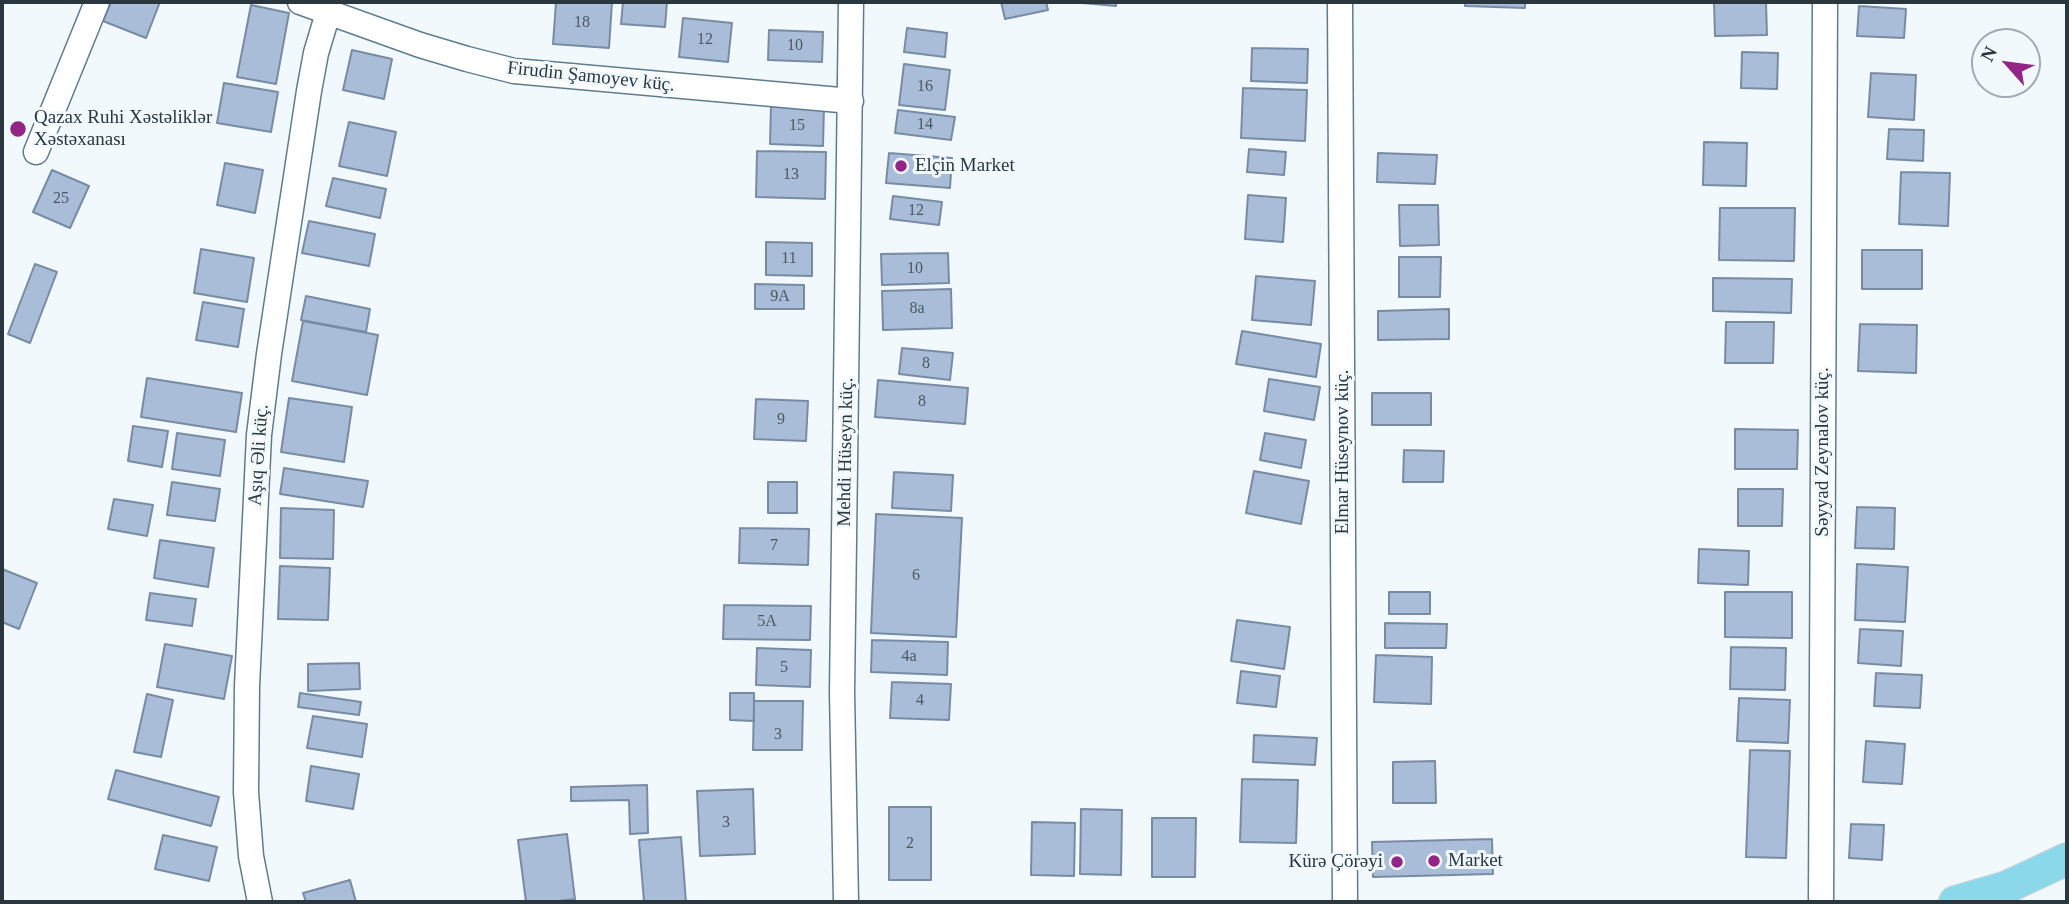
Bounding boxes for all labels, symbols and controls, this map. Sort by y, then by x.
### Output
house number: 18 [574,13,590,33]
north arrow [1971,28,2041,98]
house number: 12 [697,30,713,50]
house number: 10 [787,36,803,56]
text: N [1976,43,2001,65]
street label: Firudin Şamoyev küç. [506,57,676,97]
house number: 16 [917,77,933,97]
place label: Qazax Ruhi Xəstəliklər Xəstəxanası [34,107,212,151]
house number: 14 [917,115,933,135]
house number: 15 [789,116,805,136]
marker: Qazax Ruhi Xəstəliklər Xəstəxanası [8,119,28,139]
place label: Elçin Market [915,155,1015,177]
marker: Elçin Market [893,158,909,174]
house number: 13 [783,165,799,185]
house number: 25 [53,189,69,209]
house number: 12 [908,201,924,221]
house number: 11 [781,249,797,269]
house number: 10 [907,259,923,279]
house number: 9A [770,287,790,307]
house number: 8a [909,299,925,319]
house number: 8 [922,354,930,374]
street label: Səyyad Zeynalov küç. [1812,367,1834,537]
street label: Elmar Hüseynov küç. [1332,369,1354,535]
street label: Mehdi Hüseyn küç. [833,377,859,527]
house number: 8 [918,392,926,412]
street label: Aşıq Əli küç. [244,403,274,507]
house number: 9 [777,410,785,430]
house number: 7 [770,536,778,556]
house number: 6 [912,566,920,586]
house number: 5A [757,612,777,632]
house number: 4a [901,647,917,667]
house number: 5 [780,658,788,678]
house number: 4 [916,691,924,711]
house number: 3 [774,725,782,745]
house number: 3 [722,813,730,833]
house number: 2 [906,834,914,854]
place label: Market [1448,850,1503,872]
place label: Kürə Çörəyi [1289,851,1383,873]
marker: Market [1426,853,1442,869]
marker: Kürə Çörəyi [1389,854,1405,870]

